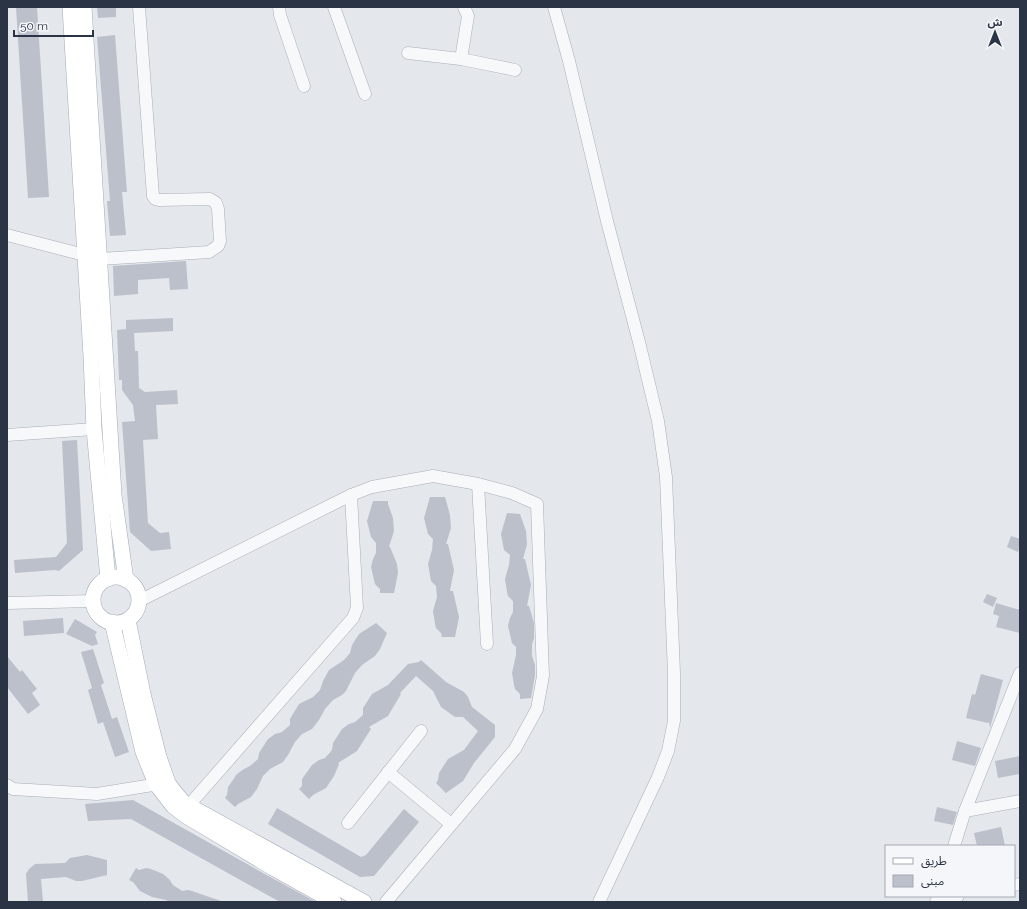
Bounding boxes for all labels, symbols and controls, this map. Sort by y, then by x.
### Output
scale bar [14,12,93,38]
north arrow [975,12,1015,52]
text: ش [987,16,1003,29]
text: 50 m [20,19,48,33]
legend [885,845,1015,897]
text: طريق [921,854,947,869]
text: مبنى [921,874,944,888]

